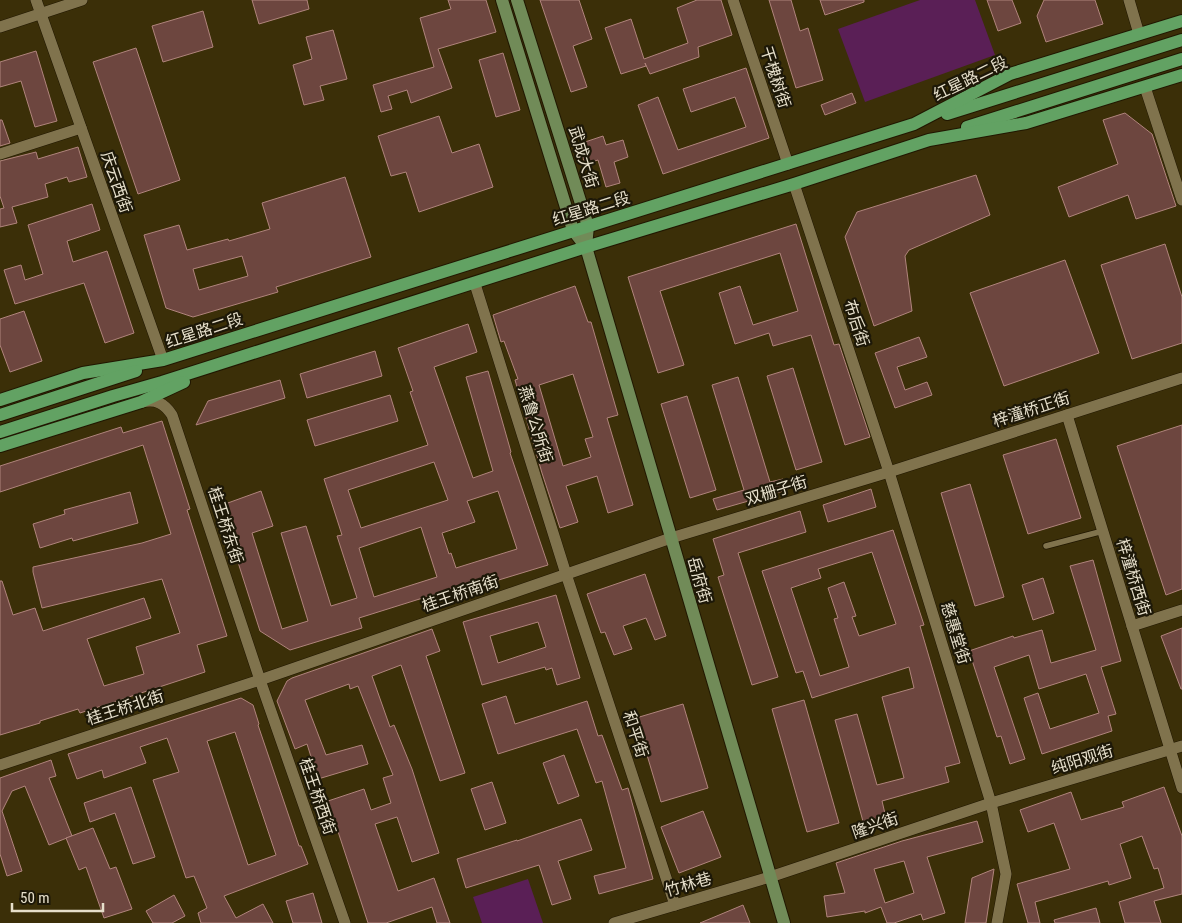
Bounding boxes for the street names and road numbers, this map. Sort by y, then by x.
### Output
street label: 干槐树街 [757,44,794,111]
street label: 红星路二段 [930,52,1010,105]
street label: 武成大街 [565,124,602,191]
street label: 庆云西街 [97,149,136,216]
street label: 红星路二段 [550,188,632,229]
street label: 布后街 [840,297,873,349]
street label: 红星路二段 [163,309,245,352]
street label: 燕鲁公所街 [515,383,556,465]
street label: 梓潼桥正街 [990,388,1072,431]
street label: 双栅子街 [743,472,810,509]
street label: 桂王桥东街 [204,484,247,566]
street label: 梓潼桥西街 [1113,536,1154,618]
street label: 岳府街 [684,554,715,606]
street label: 桂王桥南街 [419,571,501,615]
street label: 慈惠堂街 [937,600,974,667]
street label: 桂王桥北街 [84,686,166,729]
street label: 和平街 [619,708,652,760]
street label: 纯阳观街 [1049,741,1116,778]
street label: 桂王桥西街 [296,755,340,837]
street label: 隆兴街 [849,809,901,842]
street label: 竹林巷 [662,869,714,900]

